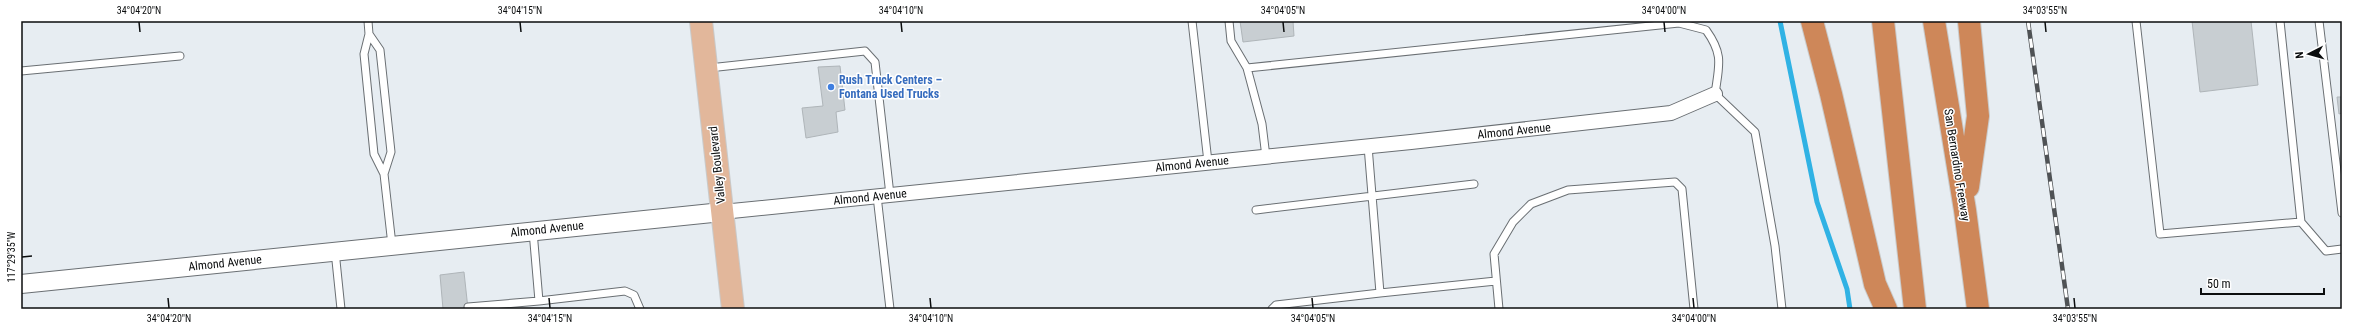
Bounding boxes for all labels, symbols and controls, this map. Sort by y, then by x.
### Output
text: 34°04'20"N [117,5,161,16]
text: 34°04'15"N [498,5,542,16]
text: 34°04'10"N [879,5,923,16]
text: 34°04'05"N [1261,5,1305,16]
text: 34°04'00"N [1642,5,1686,16]
text: 34°03'55"N [2023,5,2067,16]
north arrow [2289,34,2329,74]
text: N [2293,51,2306,59]
place label: Rush Truck Centers – Fontana Used Trucks [839,73,942,101]
marker: Rush Truck Centers – Fontana Used Trucks [826,82,836,92]
street label: San Bernardino Freeway [1941,108,1973,222]
street label: Almond Avenue [1477,120,1552,142]
street label: Valley Boulevard [706,125,728,205]
street label: Almond Avenue [1155,153,1230,175]
street label: Almond Avenue [833,186,908,208]
street label: Almond Avenue [510,218,585,240]
text: 117°29'35"W [6,231,17,282]
street label: Almond Avenue [188,252,263,274]
scale bar [2201,270,2324,296]
text: 50 m [2207,277,2231,291]
text: 34°04'20"N [147,313,191,324]
text: 34°04'15"N [528,313,572,324]
text: 34°04'10"N [909,313,953,324]
text: 34°04'05"N [1291,313,1335,324]
text: 34°04'00"N [1672,313,1716,324]
text: 34°03'55"N [2053,313,2097,324]

